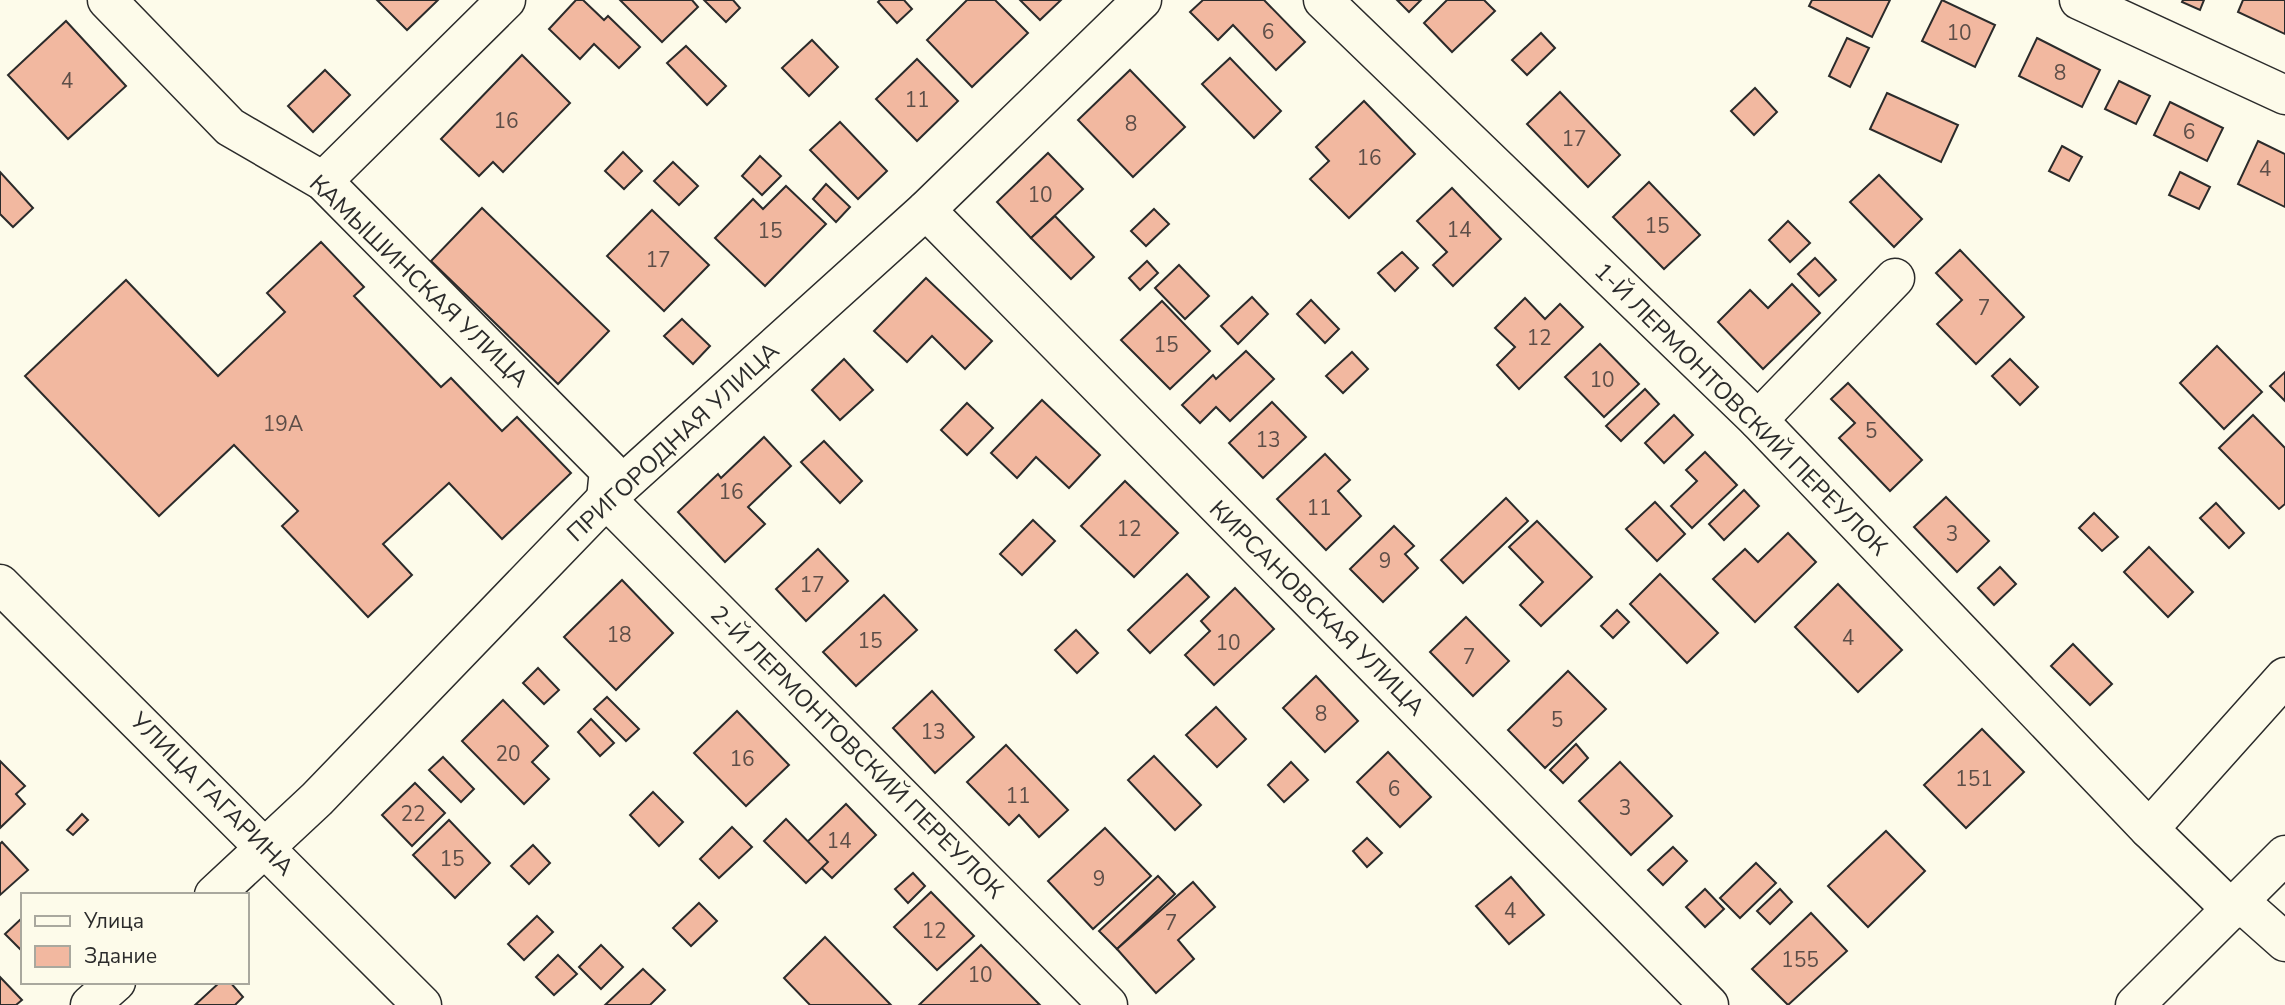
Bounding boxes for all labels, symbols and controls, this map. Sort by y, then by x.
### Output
house number: 6 [1262,18,1274,46]
house number: 10 [1946,19,1972,47]
house number: 8 [2054,59,2066,87]
house number: 4 [61,67,73,95]
house number: 11 [904,86,930,114]
house number: 16 [493,107,519,135]
house number: 8 [1125,110,1137,138]
house number: 6 [2183,118,2195,146]
house number: 17 [1561,125,1587,153]
house number: 16 [1356,144,1382,172]
house number: 4 [2259,155,2271,183]
street label: КАМЫШИНСКАЯ УЛИЦА [302,168,536,395]
house number: 10 [1027,181,1053,209]
house number: 15 [1644,212,1670,240]
house number: 14 [1446,216,1472,244]
house number: 15 [757,217,783,245]
house number: 17 [645,246,671,274]
street label: 1-Й ЛЕРМОНТОВСКИЙ ПЕРЕУЛОК [1587,255,1895,563]
house number: 7 [1978,294,1990,322]
house number: 12 [1526,324,1552,352]
house number: 15 [1153,331,1179,359]
street label: ПРИГОРОДНАЯ УЛИЦА [560,335,786,549]
house number: 10 [1589,366,1615,394]
house number: 19А [263,410,303,438]
house number: 5 [1865,417,1877,445]
house number: 13 [1255,426,1281,454]
house number: 16 [718,478,744,506]
street label: КИРСАНОВСКАЯ УЛИЦА [1202,493,1432,723]
house number: 11 [1306,494,1332,522]
house number: 12 [1116,515,1142,543]
house number: 3 [1946,520,1958,548]
house number: 9 [1379,547,1391,575]
house number: 17 [799,571,825,599]
street label: 2-Й ЛЕРМОНТОВСКИЙ ПЕРЕУЛОК [703,598,1011,906]
house number: 18 [606,621,632,649]
house number: 4 [1842,624,1854,652]
house number: 15 [857,627,883,655]
house number: 10 [1215,629,1241,657]
house number: 7 [1463,643,1475,671]
house number: 8 [1315,700,1327,728]
street label: УЛИЦА ГАГАРИНА [123,705,301,883]
house number: 5 [1551,706,1563,734]
house number: 13 [920,718,946,746]
house number: 20 [495,740,521,768]
house number: 16 [729,745,755,773]
house number: 151 [1955,765,1993,793]
house number: 6 [1388,775,1400,803]
house number: 11 [1005,782,1031,810]
house number: 3 [1619,794,1631,822]
house number: 22 [400,800,426,828]
house number: 14 [826,827,852,855]
house number: 15 [439,845,465,873]
house number: 9 [1093,865,1105,893]
legend [21,893,248,984]
house number: 4 [1504,897,1516,925]
text: Улица [83,907,144,935]
house number: 7 [1165,909,1177,937]
house number: 12 [921,917,947,945]
text: Здание [84,942,157,970]
house number: 155 [1781,946,1819,974]
house number: 10 [967,961,993,989]

